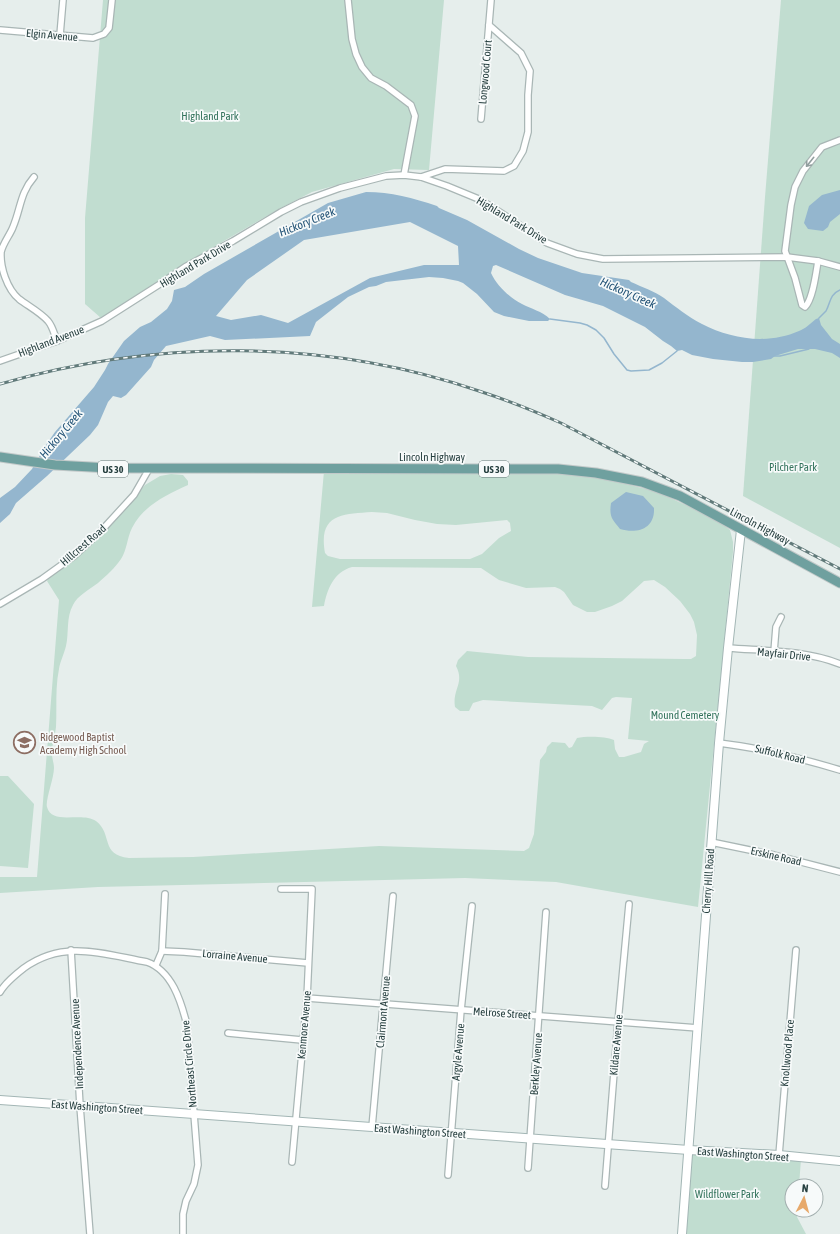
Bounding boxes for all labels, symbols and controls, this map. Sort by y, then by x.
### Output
street label: Elgin Avenue [26,27,78,43]
street label: Longwood Court [476,39,494,105]
park label: Highland Park [181,110,239,122]
one-way arrow [805,157,814,168]
street label: Highland Park Drive [474,194,550,246]
water label: Hickory Creek [277,204,338,240]
street label: Highland Park Drive [157,238,233,290]
water label: Hickory Creek [598,275,659,312]
street label: Highland Avenue [16,323,86,359]
water label: Hickory Creek [37,406,86,461]
street label: Lincoln Highway [399,451,466,463]
road number: US 30 [98,461,128,477]
road number: US 30 [479,461,509,477]
park label: Pilcher Park [769,461,817,473]
street label: Lincoln Highway [728,505,792,547]
street label: Hillcrest Road [58,522,108,568]
street label: Mayfair Drive [757,645,811,663]
park label: Mound Cemetery [651,709,720,721]
school or university icon: Ridgewood Baptist Academy High School [11,730,37,756]
place label: Ridgewood Baptist Academy High School [40,731,127,756]
street label: Suffolk Road [754,742,806,766]
street label: Erskine Road [749,844,803,868]
street label: Cherry Hill Road [700,848,716,914]
street label: Lorraine Avenue [202,947,268,965]
street label: Clairmont Avenue [374,975,392,1049]
street label: Kenmore Avenue [295,990,313,1060]
street label: Independence Avenue [69,999,85,1089]
street label: Melrose Street [473,1005,531,1021]
street label: Kildare Avenue [607,1014,625,1076]
street label: Knollwood Place [778,1019,796,1087]
street label: Northeast Circle Drive [179,1020,199,1108]
street label: Argyle Avenue [450,1023,466,1081]
street label: Berkley Avenue [528,1032,544,1096]
street label: East Washington Street [51,1098,143,1116]
street label: East Washington Street [374,1122,466,1140]
street label: East Washington Street [697,1145,789,1163]
north arrow [784,1178,824,1218]
text: N [801,1182,809,1194]
park label: Wildflower Park [695,1188,759,1200]

